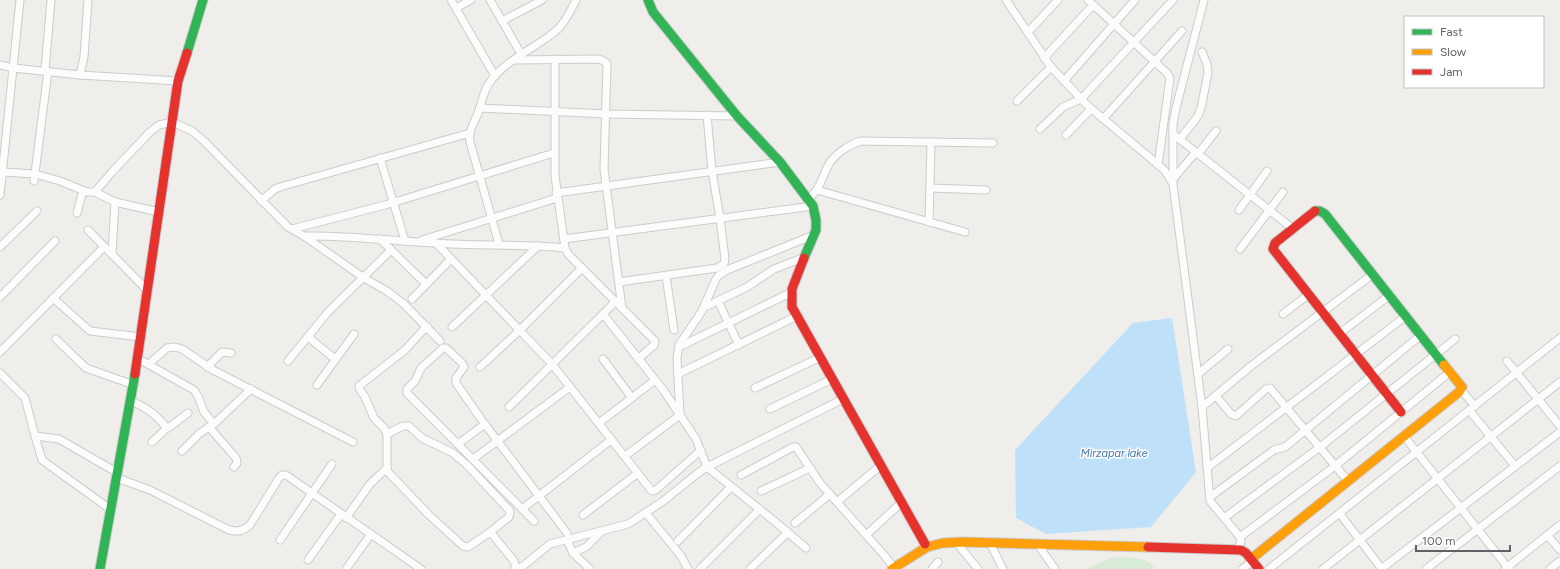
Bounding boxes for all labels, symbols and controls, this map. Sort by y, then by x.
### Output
legend [1404,16,1544,88]
text: Fast [1440,25,1463,39]
text: Slow [1440,45,1467,59]
text: Jam [1440,65,1463,79]
water label: Mirzapar lake [1080,447,1148,460]
scale bar [1416,527,1510,553]
text: 100 m [1422,534,1456,548]

